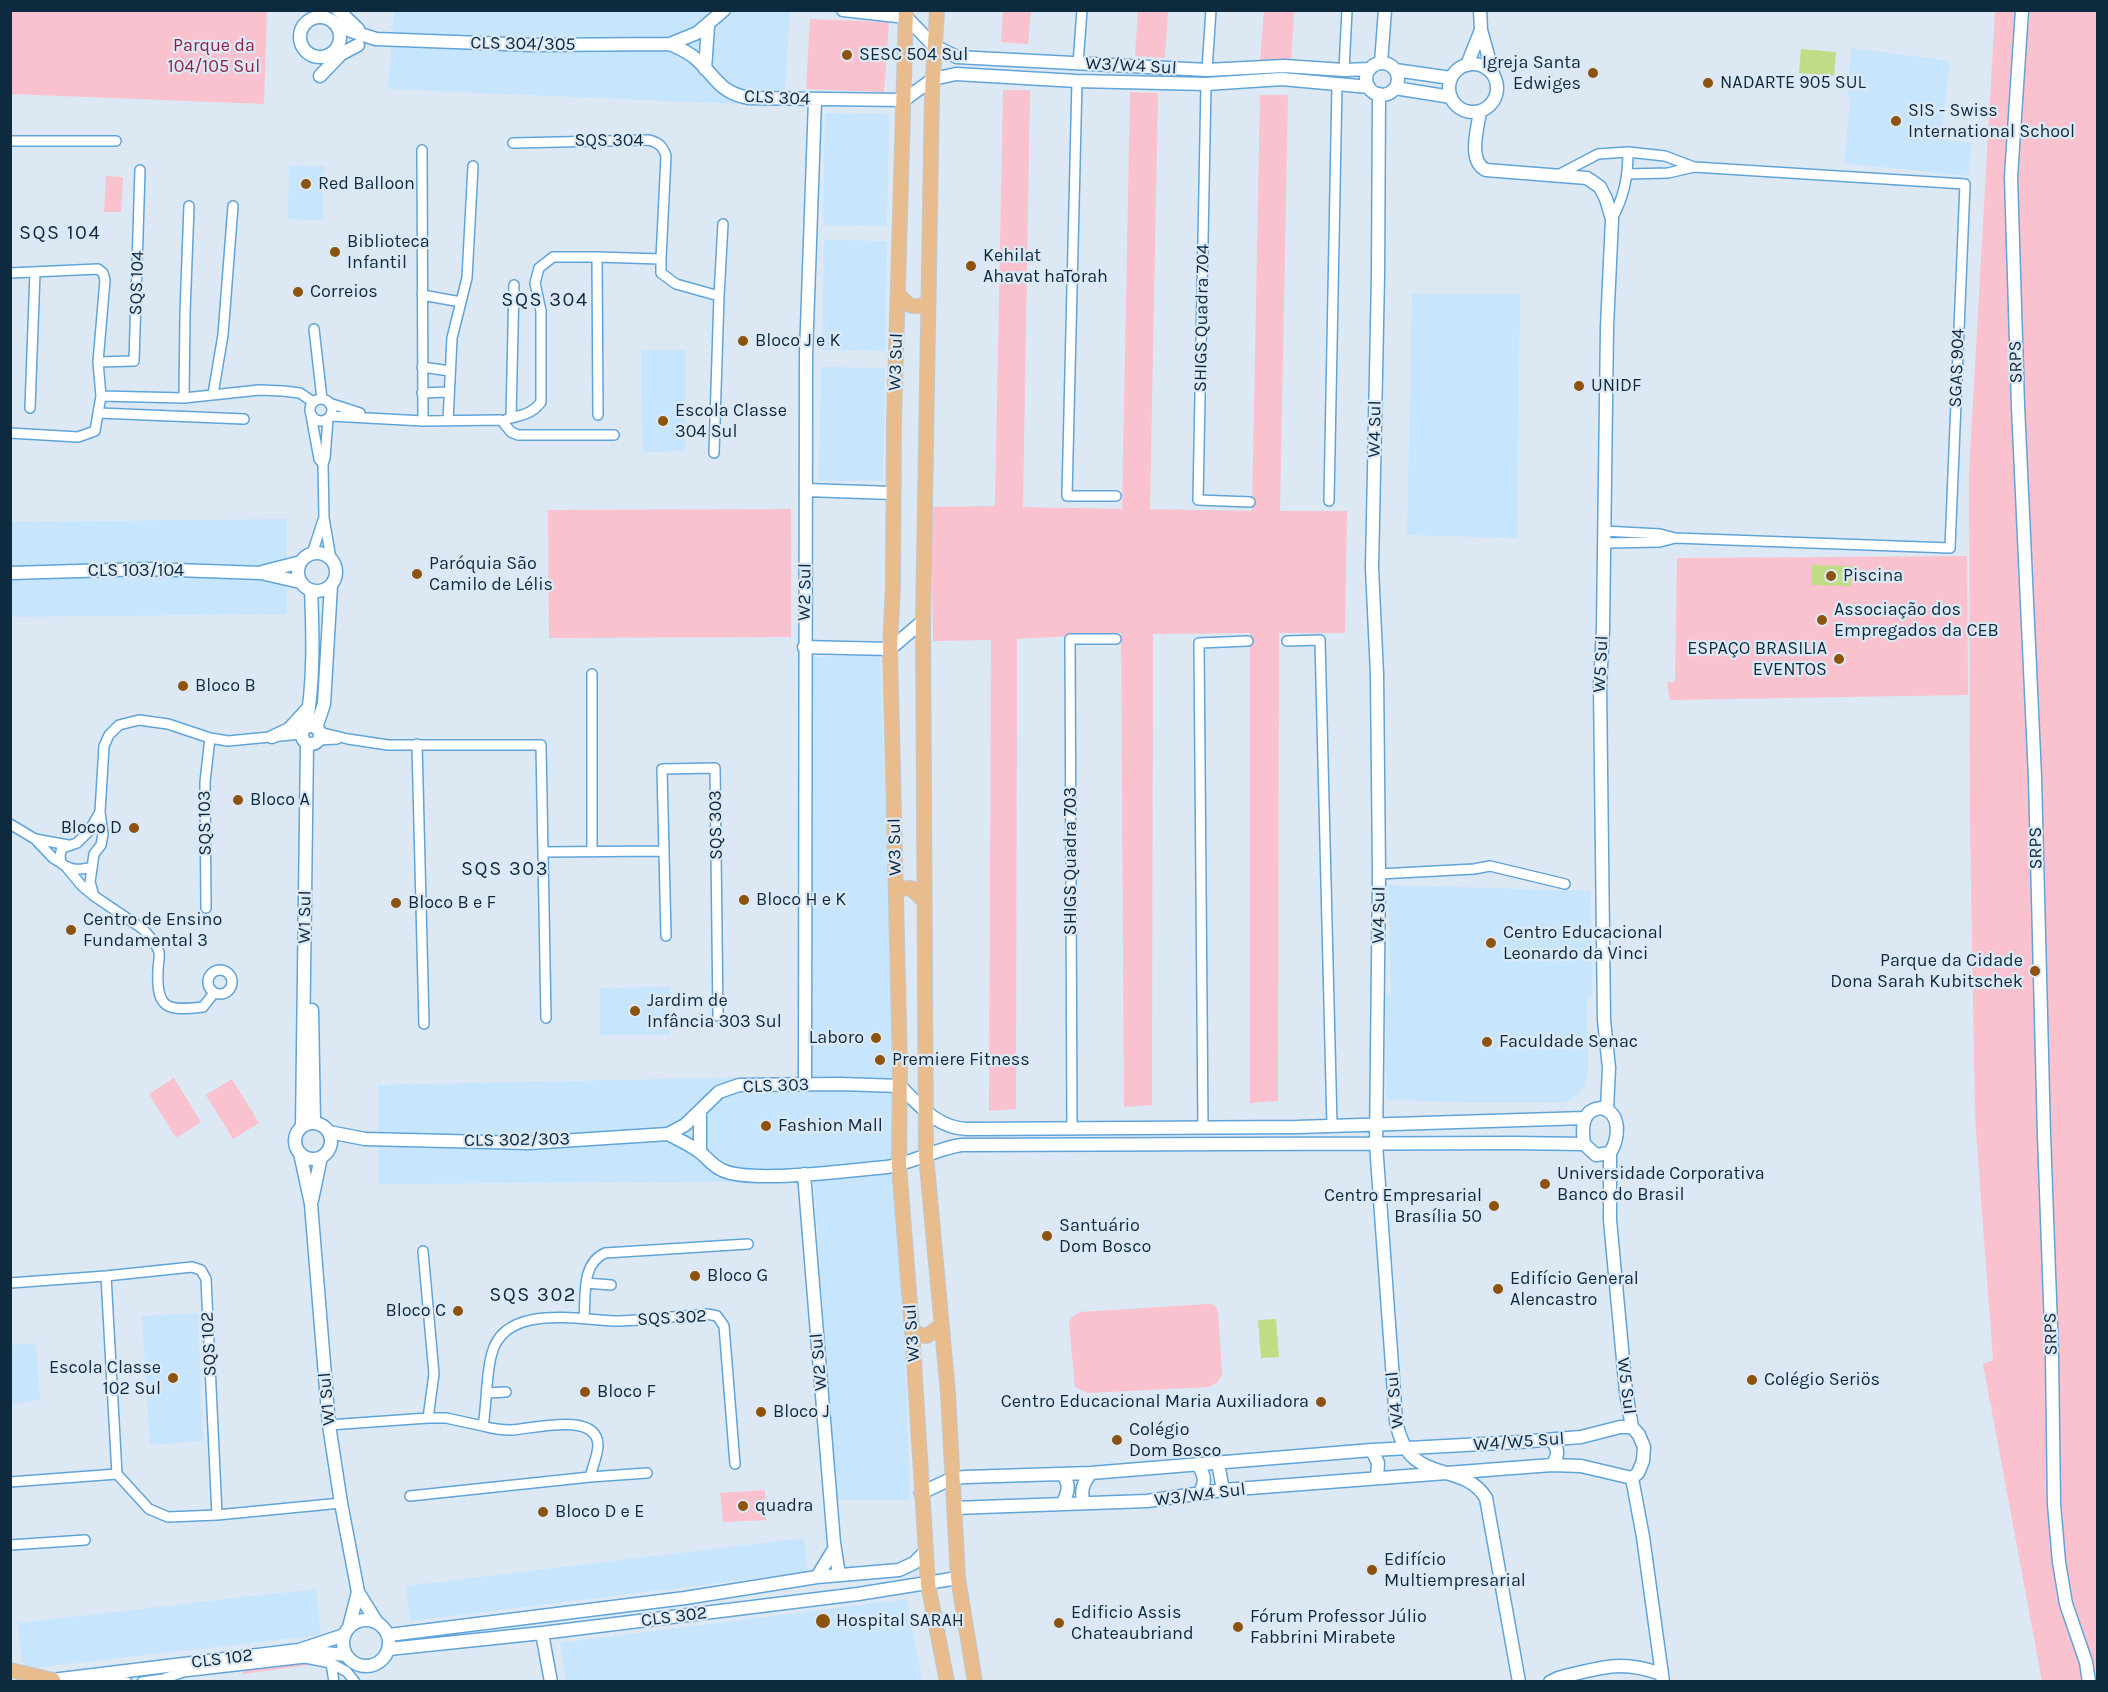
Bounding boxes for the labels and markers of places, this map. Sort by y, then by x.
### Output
place label: SESC 504 Sul [859,44,968,66]
marker: SESC 504 Sul [840,48,854,62]
place label: Igreja Santa Edwiges [1482,52,1581,94]
marker: Igreja Santa Edwiges [1586,66,1600,80]
place label: NADARTE 905 SUL [1720,72,1866,94]
marker: NADARTE 905 SUL [1701,76,1715,90]
place label: SIS - Swiss International School [1908,100,2075,142]
marker: SIS - Swiss International School [1889,114,1903,128]
place label: Red Balloon [318,173,415,195]
marker: Red Balloon [299,177,313,191]
place label: Biblioteca Infantil [347,231,430,274]
marker: Biblioteca Infantil [328,245,342,259]
place label: Kehilat Ahavat haTorah [983,245,1108,288]
marker: Kehilat Ahavat haTorah [964,259,978,273]
place label: Correios [310,281,378,303]
marker: Correios [291,285,305,299]
place label: Bloco J e K [755,330,840,352]
marker: Bloco J e K [736,334,750,348]
place label: UNIDF [1591,375,1641,397]
marker: UNIDF [1572,379,1586,393]
place label: Escola Classe 304 Sul [675,400,787,442]
marker: Escola Classe 304 Sul [656,414,670,428]
place label: Paróquia São Camilo de Lélis [429,553,553,596]
place label: Piscina [1843,565,1903,587]
marker: Paróquia São Camilo de Lélis [410,567,424,581]
marker: Piscina [1824,569,1838,583]
place label: Associação dos Empregados da CEB [1834,599,1999,642]
marker: Associação dos Empregados da CEB [1815,613,1829,627]
place label: ESPAÇO BRASILIA EVENTOS [1687,638,1827,680]
marker: ESPAÇO BRASILIA EVENTOS [1832,652,1846,666]
place label: Bloco B [195,675,256,697]
marker: Bloco B [176,679,190,693]
place label: Bloco A [250,789,310,811]
marker: Bloco A [231,793,245,807]
place label: Bloco D [61,817,122,839]
marker: Bloco D [127,821,141,835]
place label: Bloco H e K [756,889,846,911]
place label: Bloco B e F [408,892,496,914]
marker: Bloco H e K [737,893,751,907]
marker: Bloco B e F [389,896,403,910]
place label: Centro de Ensino Fundamental 3 [83,909,222,952]
place label: Centro Educacional Leonardo da Vinci [1503,922,1663,964]
marker: Centro de Ensino Fundamental 3 [64,923,78,937]
marker: Centro Educacional Leonardo da Vinci [1484,936,1498,950]
place label: Parque da Cidade Dona Sarah Kubitschek [1830,950,2023,992]
marker: Parque da Cidade Dona Sarah Kubitschek [2028,964,2042,978]
place label: Jardim de Infância 303 Sul [647,990,782,1032]
marker: Jardim de Infância 303 Sul [628,1004,642,1018]
place label: Laboro [809,1027,864,1049]
marker: Laboro [869,1031,883,1045]
place label: Faculdade Senac [1499,1031,1638,1053]
marker: Faculdade Senac [1480,1035,1494,1049]
place label: Premiere Fitness [892,1049,1030,1071]
marker: Premiere Fitness [873,1053,887,1067]
place label: Fashion Mall [778,1115,883,1137]
marker: Fashion Mall [759,1119,773,1133]
place label: Universidade Corporativa Banco do Brasil [1557,1163,1765,1206]
marker: Universidade Corporativa Banco do Brasil [1538,1177,1552,1191]
place label: Centro Empresarial Brasília 50 [1324,1185,1482,1228]
marker: Centro Empresarial Brasília 50 [1487,1199,1501,1213]
place label: Santuário Dom Bosco [1059,1215,1151,1258]
marker: Santuário Dom Bosco [1040,1229,1054,1243]
place label: Bloco G [707,1265,768,1287]
place label: Edifício General Alencastro [1510,1268,1639,1310]
marker: Bloco G [688,1269,702,1283]
marker: Edifício General Alencastro [1491,1282,1505,1296]
place label: Bloco C [386,1300,446,1322]
marker: Bloco C [451,1304,465,1318]
place label: Escola Classe 102 Sul [49,1357,161,1400]
place label: Colégio Seriös [1764,1369,1880,1391]
marker: Escola Classe 102 Sul [166,1371,180,1385]
marker: Colégio Seriös [1745,1373,1759,1387]
place label: Bloco F [597,1381,656,1403]
marker: Bloco F [578,1385,592,1399]
place label: Centro Educacional Maria Auxiliadora [1001,1391,1309,1413]
marker: Centro Educacional Maria Auxiliadora [1314,1395,1328,1409]
place label: Bloco J [773,1401,830,1423]
marker: Bloco J [754,1405,768,1419]
place label: Colégio Dom Bosco [1129,1419,1221,1462]
marker: Colégio Dom Bosco [1110,1433,1124,1447]
place label: quadra [755,1495,813,1517]
marker: quadra [736,1499,750,1513]
place label: Bloco D e E [555,1501,644,1523]
marker: Bloco D e E [536,1505,550,1519]
place label: Edifício Multiempresarial [1384,1549,1526,1592]
marker: Edifício Multiempresarial [1365,1563,1379,1577]
place label: Edificio Assis Chateaubriand [1071,1602,1194,1644]
place label: Fórum Professor Júlio Fabbrini Mirabete [1250,1606,1427,1648]
place label: Hospital SARAH [836,1610,964,1632]
marker: Hospital SARAH [814,1612,832,1630]
marker: Edificio Assis Chateaubriand [1052,1616,1066,1630]
marker: Fórum Professor Júlio Fabbrini Mirabete [1231,1620,1245,1634]

